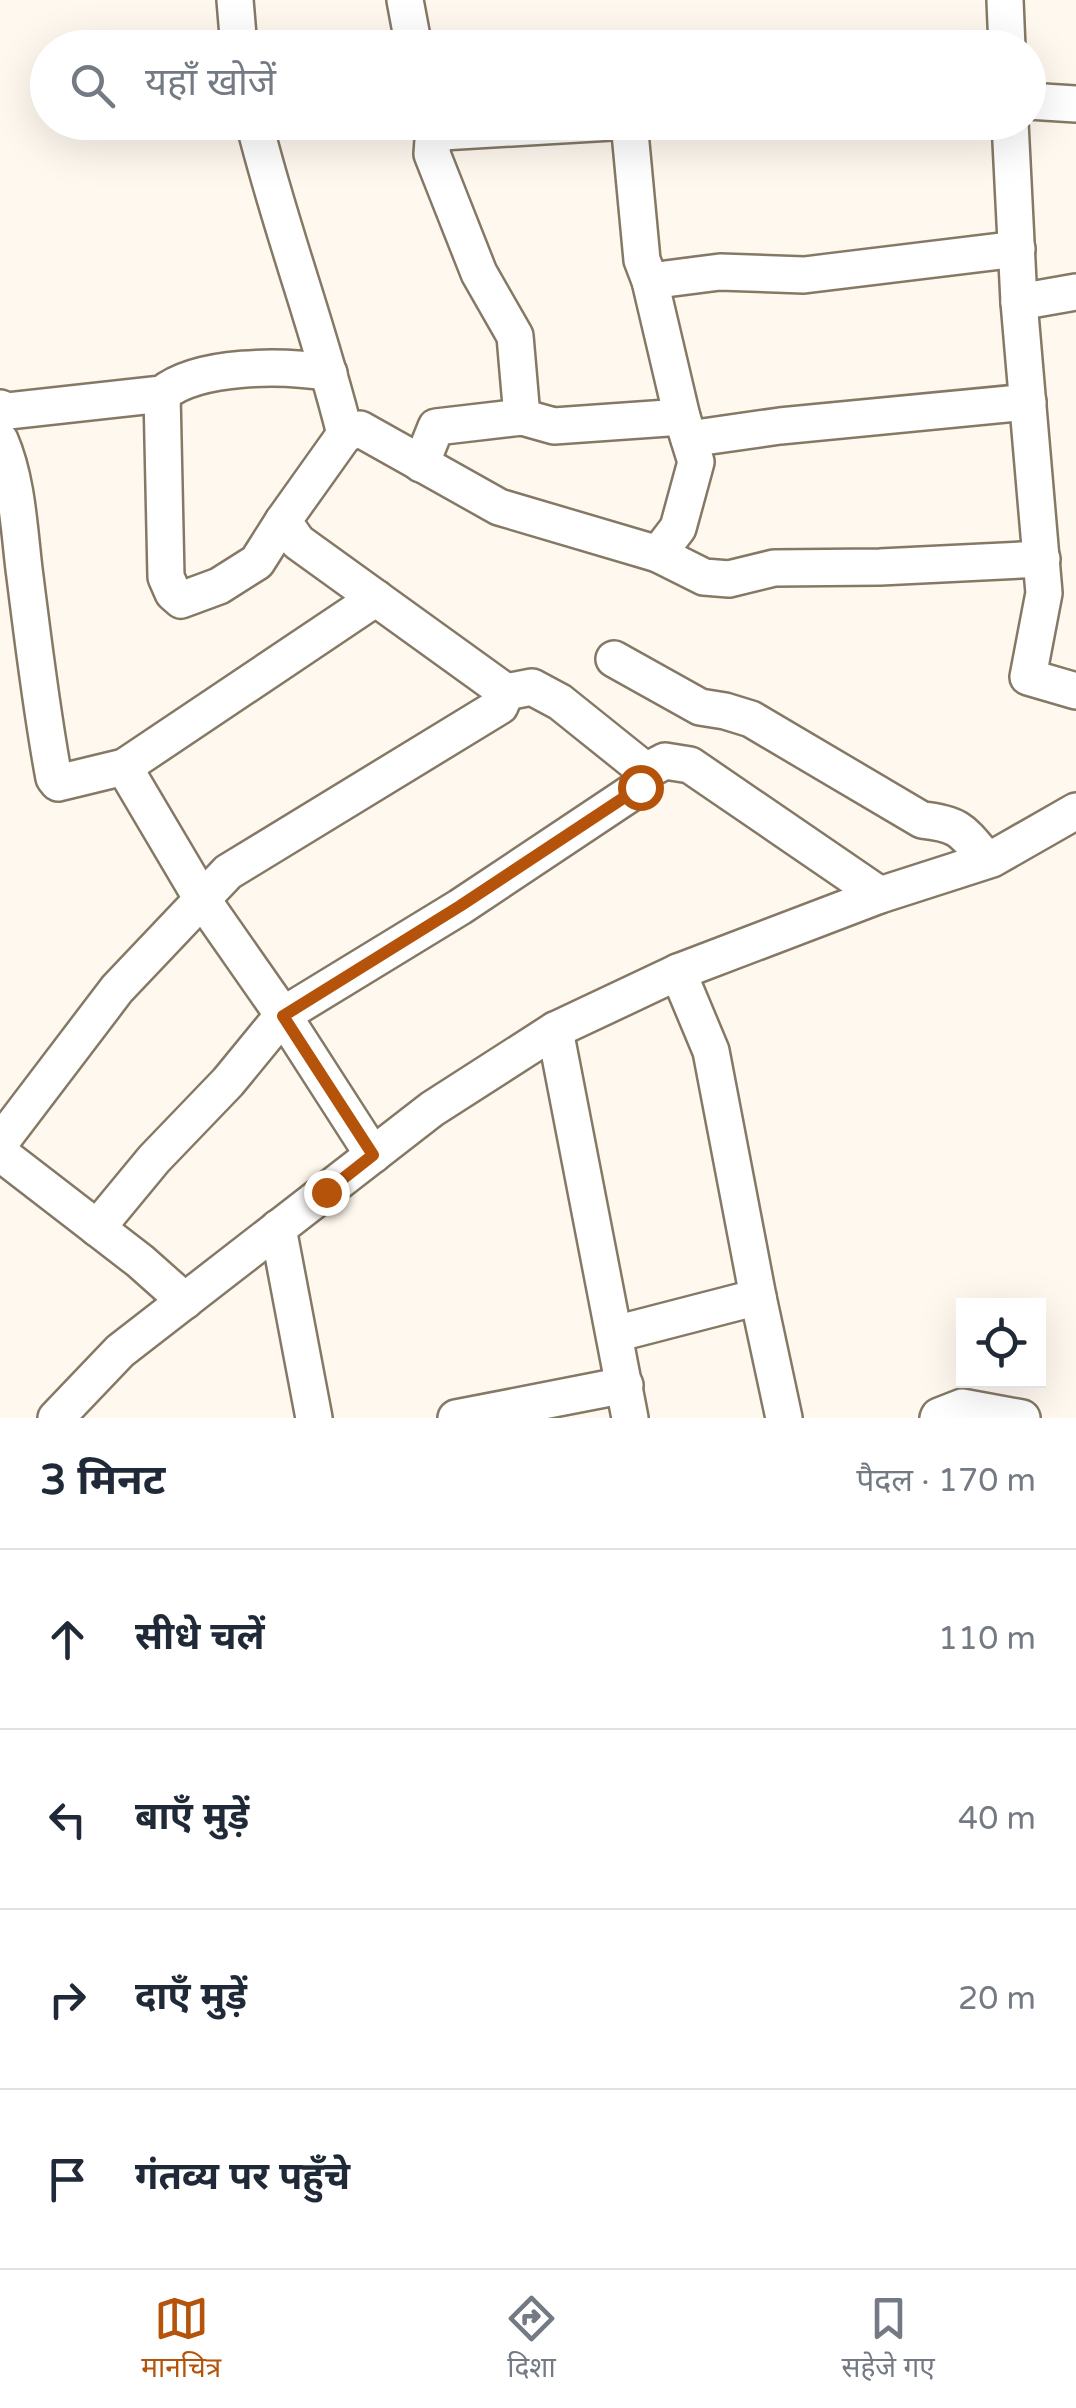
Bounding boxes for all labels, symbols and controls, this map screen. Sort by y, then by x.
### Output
search box [30,30,1046,140]
icon: search [65,58,120,113]
text: यहाँ खोजें [145,60,276,106]
route start [618,765,664,811]
route end [304,1170,350,1216]
map controls [956,1298,1046,1388]
button: locate [956,1298,1046,1388]
text: 3 मिनट [40,1455,165,1506]
text: पैदल · 170 m [856,1462,1036,1500]
icon: ahead [40,1612,95,1667]
text: सीधे चलें [135,1614,265,1660]
text: 110 m [938,1620,1036,1658]
icon: left [40,1792,95,1847]
text: बाएँ मुड़ें [135,1794,249,1840]
text: 40 m [958,1800,1036,1838]
icon: right [40,1972,95,2027]
text: दाएँ मुड़ें [135,1974,247,2020]
text: 20 m [958,1980,1036,2018]
icon: arrive [40,2152,95,2207]
text: गंतव्य पर पहुँचे [135,2154,350,2200]
tab: मानचित्र [141,2291,221,2388]
tab: दिशा [504,2291,559,2388]
tab: सहेजे गए [842,2291,935,2388]

